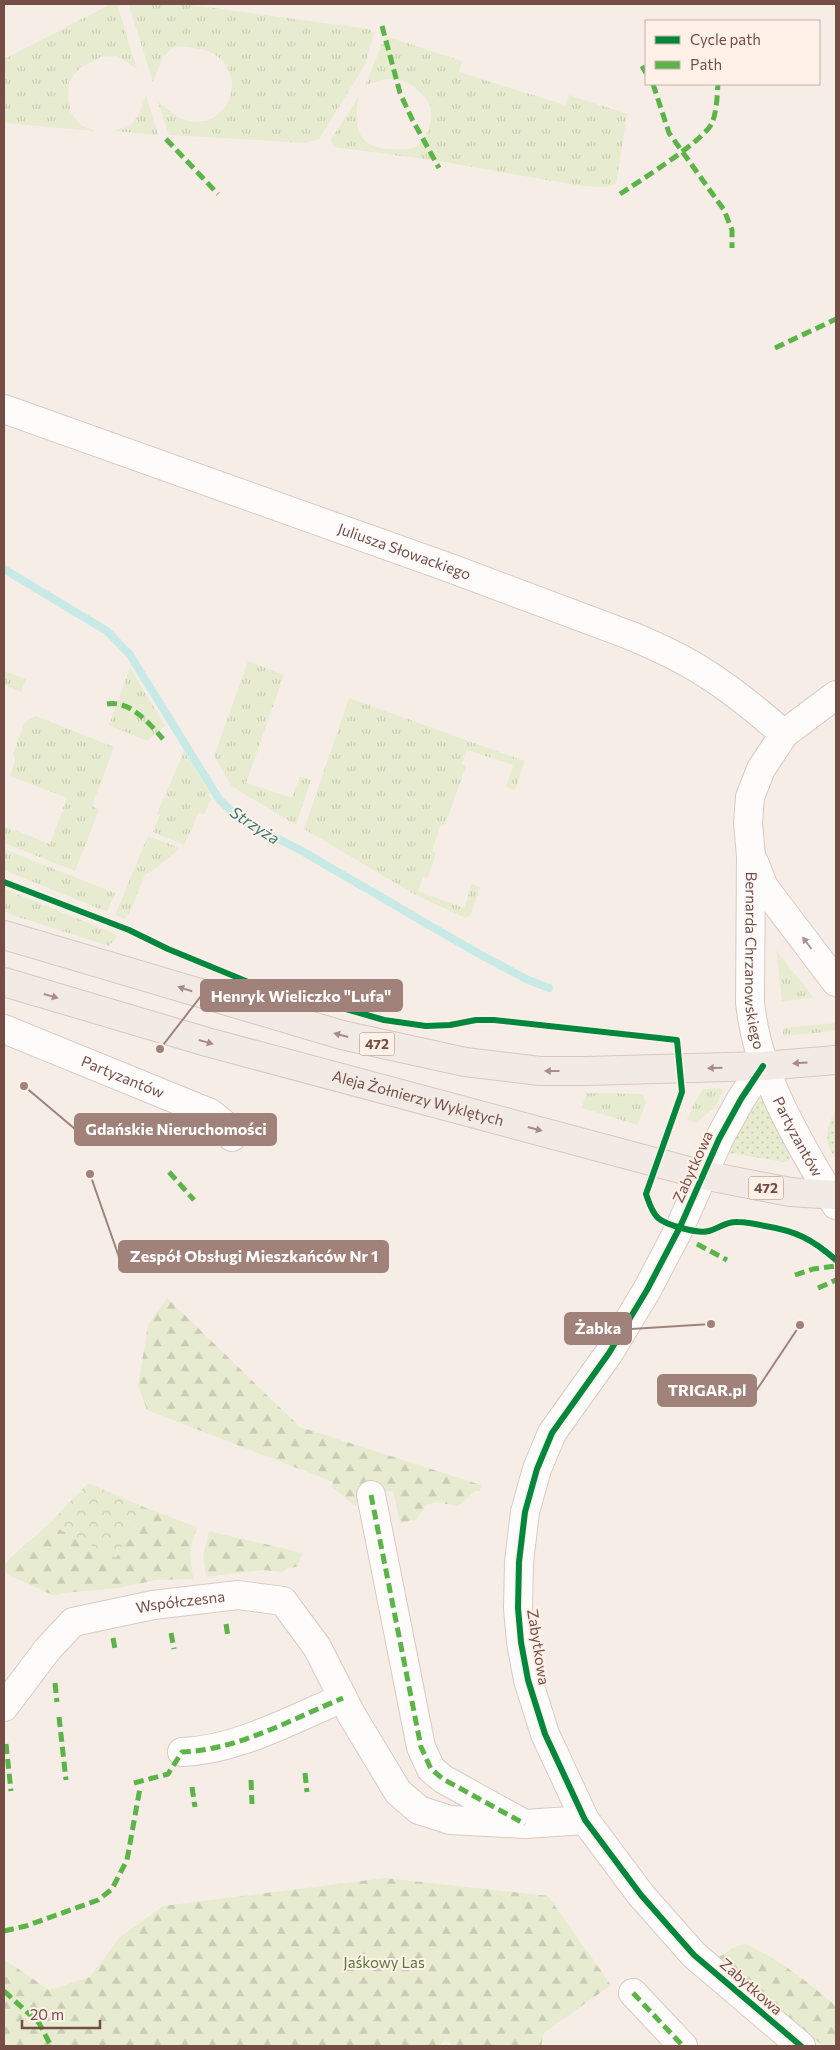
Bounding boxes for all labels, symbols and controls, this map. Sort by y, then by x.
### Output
legend [645,20,820,85]
text: Cycle path [690,30,761,48]
text: Path [690,55,722,73]
street label: Juliusza Słowackiego [336,519,474,583]
water label: Strzyża [227,802,283,847]
street label: Bernarda Chrzanowskiego [742,872,769,1051]
one-way arrow [801,937,812,950]
callout: Henryk Wieliczko "Lufa" [201,980,402,1011]
one-way arrow [177,985,192,992]
text: Henryk Wieliczko "Lufa" [211,986,391,1005]
one-way arrow [43,993,58,1001]
one-way arrow [333,1030,348,1038]
road number: 472 [360,1032,394,1056]
one-way arrow [199,1038,214,1046]
street label: Partyzantów [79,1051,167,1101]
one-way arrow [791,1059,807,1067]
one-way arrow [706,1064,722,1072]
street label: Aleja Żołnierzy Wyklętych [330,1066,506,1129]
one-way arrow [544,1067,560,1075]
street label: Partyzantów [770,1094,827,1179]
callout: Gdańskie Nieruchomości [75,1114,276,1145]
text: Gdańskie Nieruchomości [85,1119,267,1138]
one-way arrow [528,1125,543,1133]
street label: Zabytkowa [668,1128,716,1205]
road number: 472 [748,1176,784,1200]
callout: Zespół Obsługi Mieszkańców Nr 1 [119,1241,388,1272]
text: Zespół Obsługi Mieszkańców Nr 1 [130,1246,378,1265]
callout: Żabka [565,1313,631,1344]
text: Żabka [575,1318,621,1337]
callout: TRIGAR.pl [658,1375,756,1406]
text: TRIGAR.pl [668,1380,746,1399]
street label: Współczesna [134,1587,226,1616]
street label: Zabytkowa [524,1608,554,1686]
park label: Jaśkowy Las [343,1953,425,1971]
street label: Zabytkowa [717,1954,787,2018]
scale bar [22,1998,100,2030]
text: 20 m [30,2005,64,2023]

